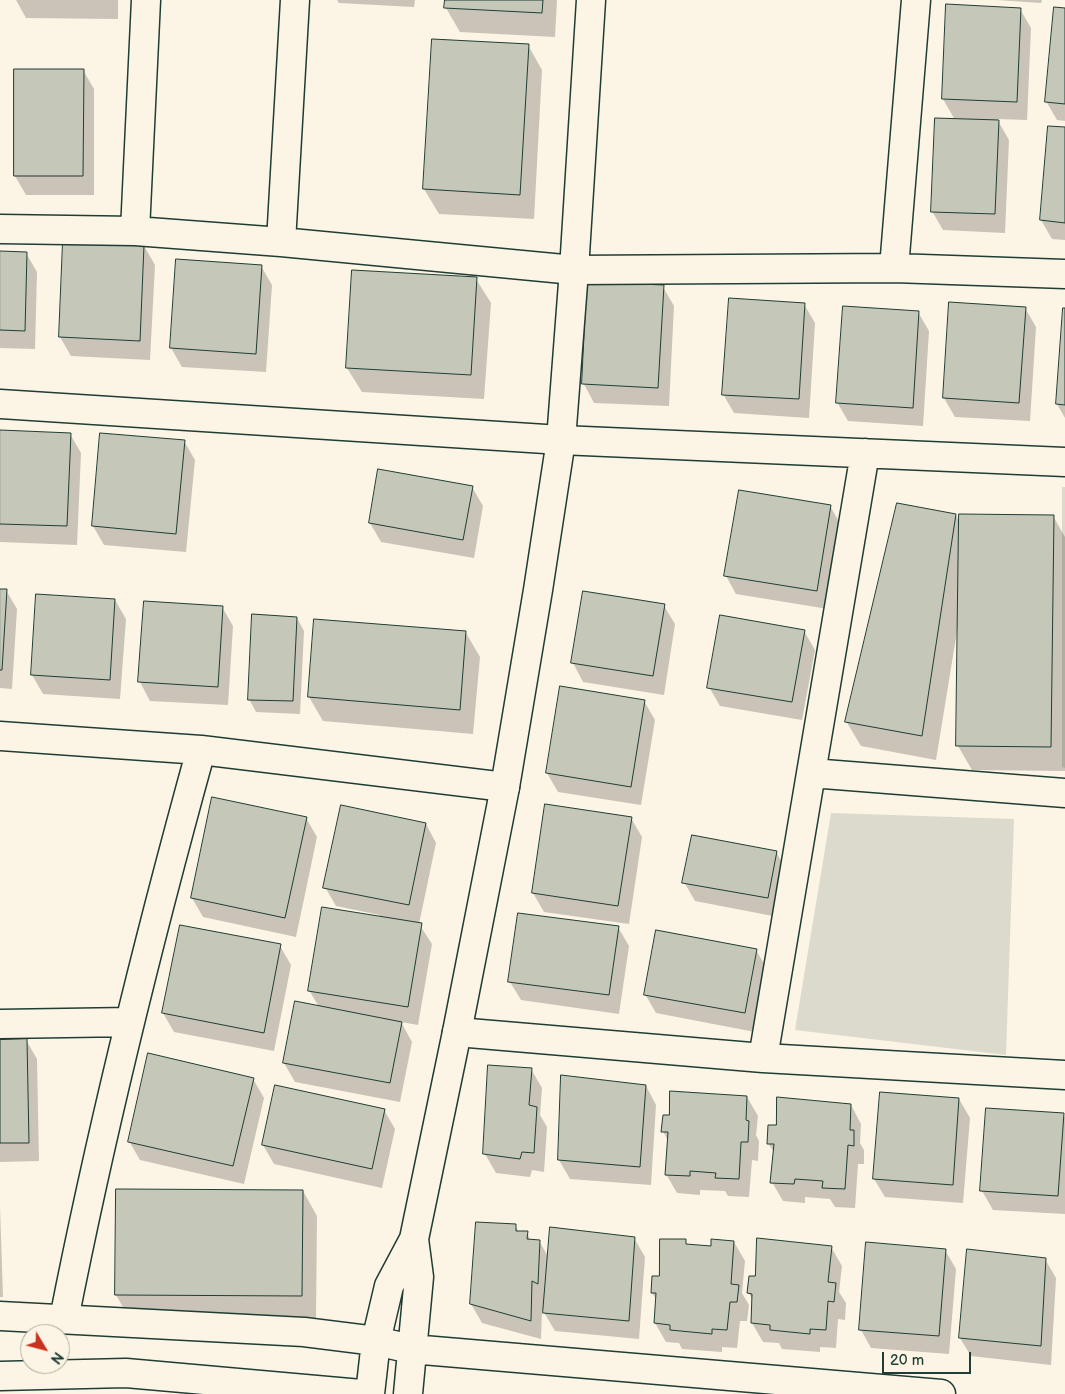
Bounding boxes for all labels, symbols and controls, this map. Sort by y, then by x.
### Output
north arrow [20,1324,70,1374]
scale bar [885,1342,974,1374]
text: N [47,1348,67,1367]
text: 20 m [890,1351,924,1370]

